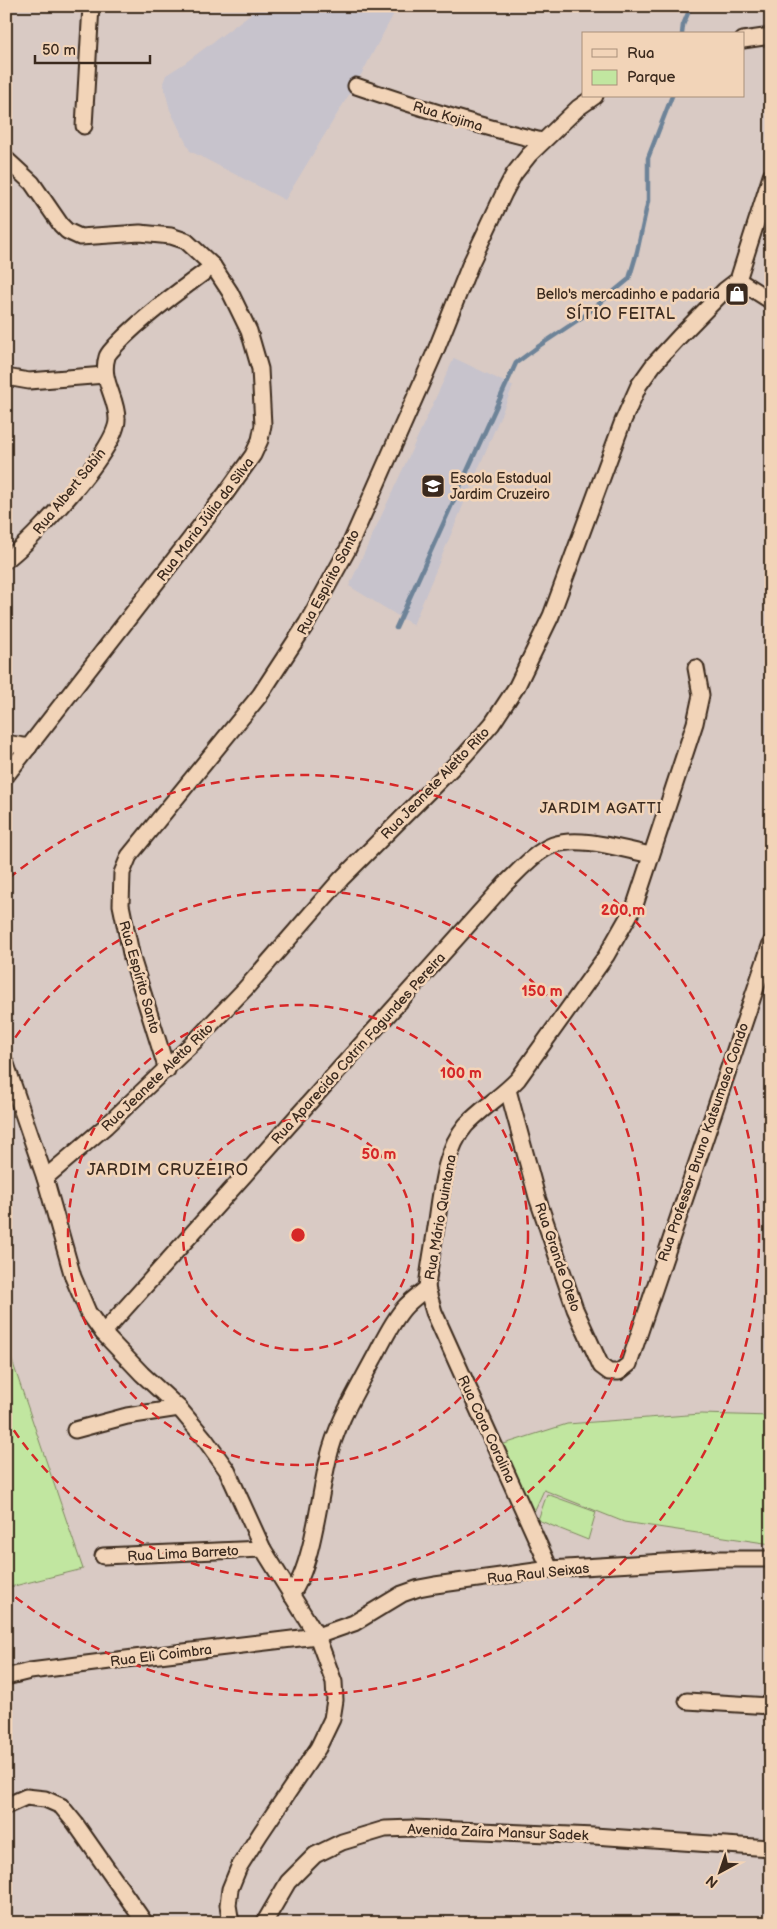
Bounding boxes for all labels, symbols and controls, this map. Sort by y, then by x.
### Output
scale bar [35,32,150,64]
legend [582,32,744,98]
text: 50 m [42,41,76,60]
text: Rua [627,44,655,63]
text: Parque [627,68,676,87]
street label: Rua Kojima [411,98,485,135]
shop icon: Bello's mercadinho e padaria [724,281,750,307]
place label: Bello's mercadinho e padaria [536,286,720,303]
district label: SÍTIO FEITAL [566,303,676,324]
street label: Rua Albert Sabin [29,445,109,538]
street label: Rua Maria Júlia da Silva [153,454,258,585]
place label: Escola Estadual Jardim Cruzeiro [450,470,551,503]
school or university icon: Escola Estadual Jardim Cruzeiro [420,473,446,499]
street label: Rua Espírito Santo [294,527,363,638]
street label: Rua Jeanete Aletto Rito [377,724,493,843]
district label: JARDIM AGATTI [540,799,662,818]
text: 200 m [601,901,645,920]
street label: Rua Espírito Santo [115,919,164,1036]
street label: Rua Aparecido Cotrin Fagundes Pereira [268,949,449,1148]
text: 150 m [521,982,563,1001]
street label: Rua Jeanete Aletto Rito [98,1019,217,1135]
street label: Rua Professor Bruno Katsumasa Condo [655,1021,752,1264]
text: 100 m [440,1064,482,1083]
text: 50 m [362,1145,397,1164]
street label: Rua Mário Quintana [421,1153,460,1281]
district label: JARDIM CRUZEIRO [87,1161,249,1180]
street label: Rua Grande Otelo [531,1200,584,1314]
centre of rings [289,1226,307,1244]
street label: Rua Cora Coralina [454,1373,519,1486]
street label: Rua Lima Barreto [127,1542,239,1565]
street label: Rua Raul Seixas [486,1560,590,1587]
street label: Rua Eli Coimbra [109,1641,213,1670]
street label: Avenida Zaíra Mansur Sadek [407,1821,589,1844]
north arrow [694,1846,744,1896]
text: N [702,1872,721,1891]

